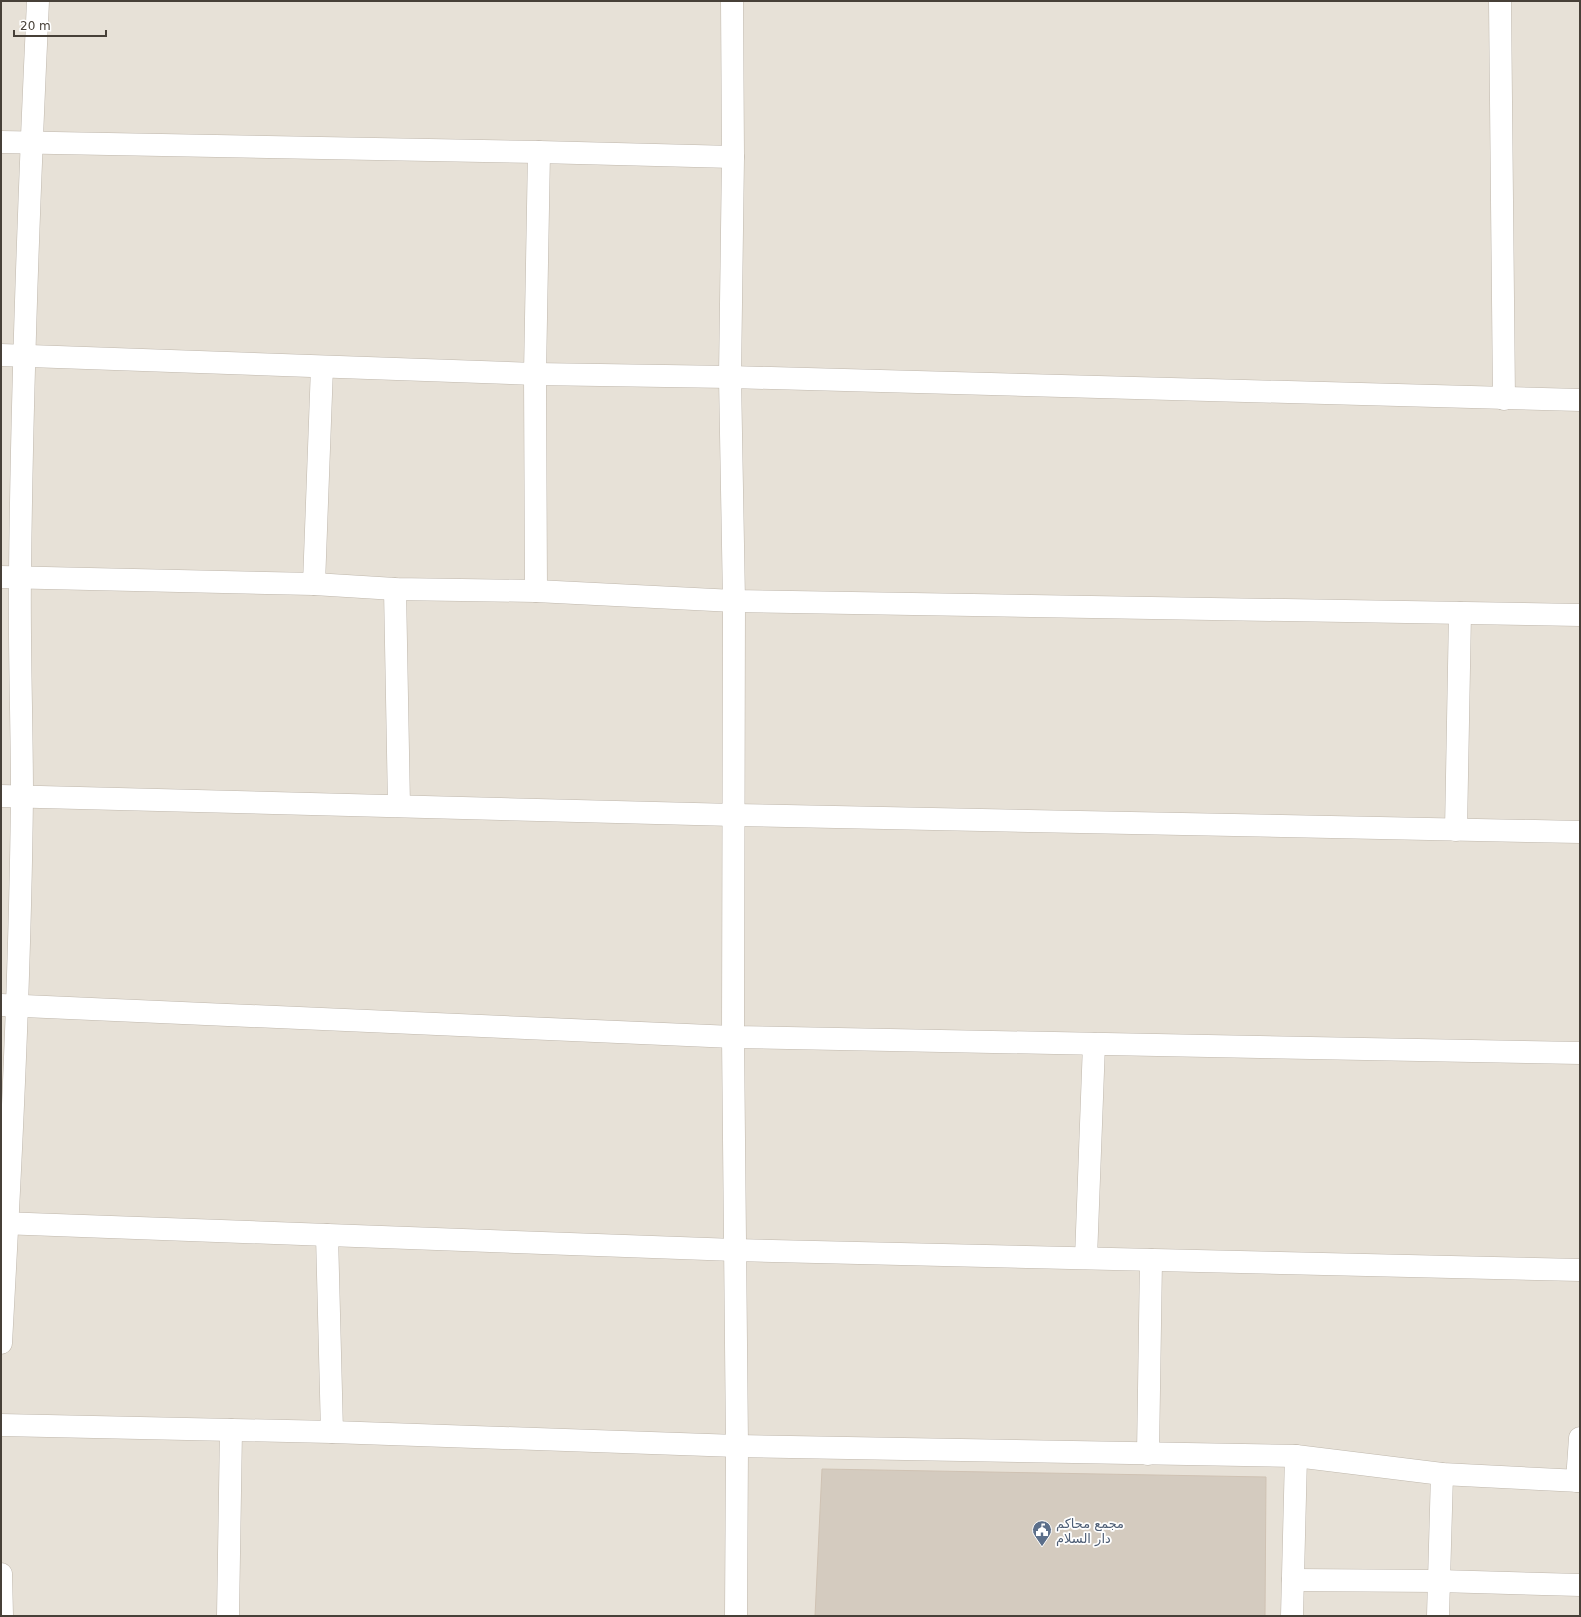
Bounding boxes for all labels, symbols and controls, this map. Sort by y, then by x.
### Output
scale bar [14,12,106,38]
text: 20 m [20,19,51,33]
place label: مجمع محاكم دار السلام [1056,1516,1124,1547]
public building icon: مجمع محاكم دار السلام [1031,1519,1053,1547]

